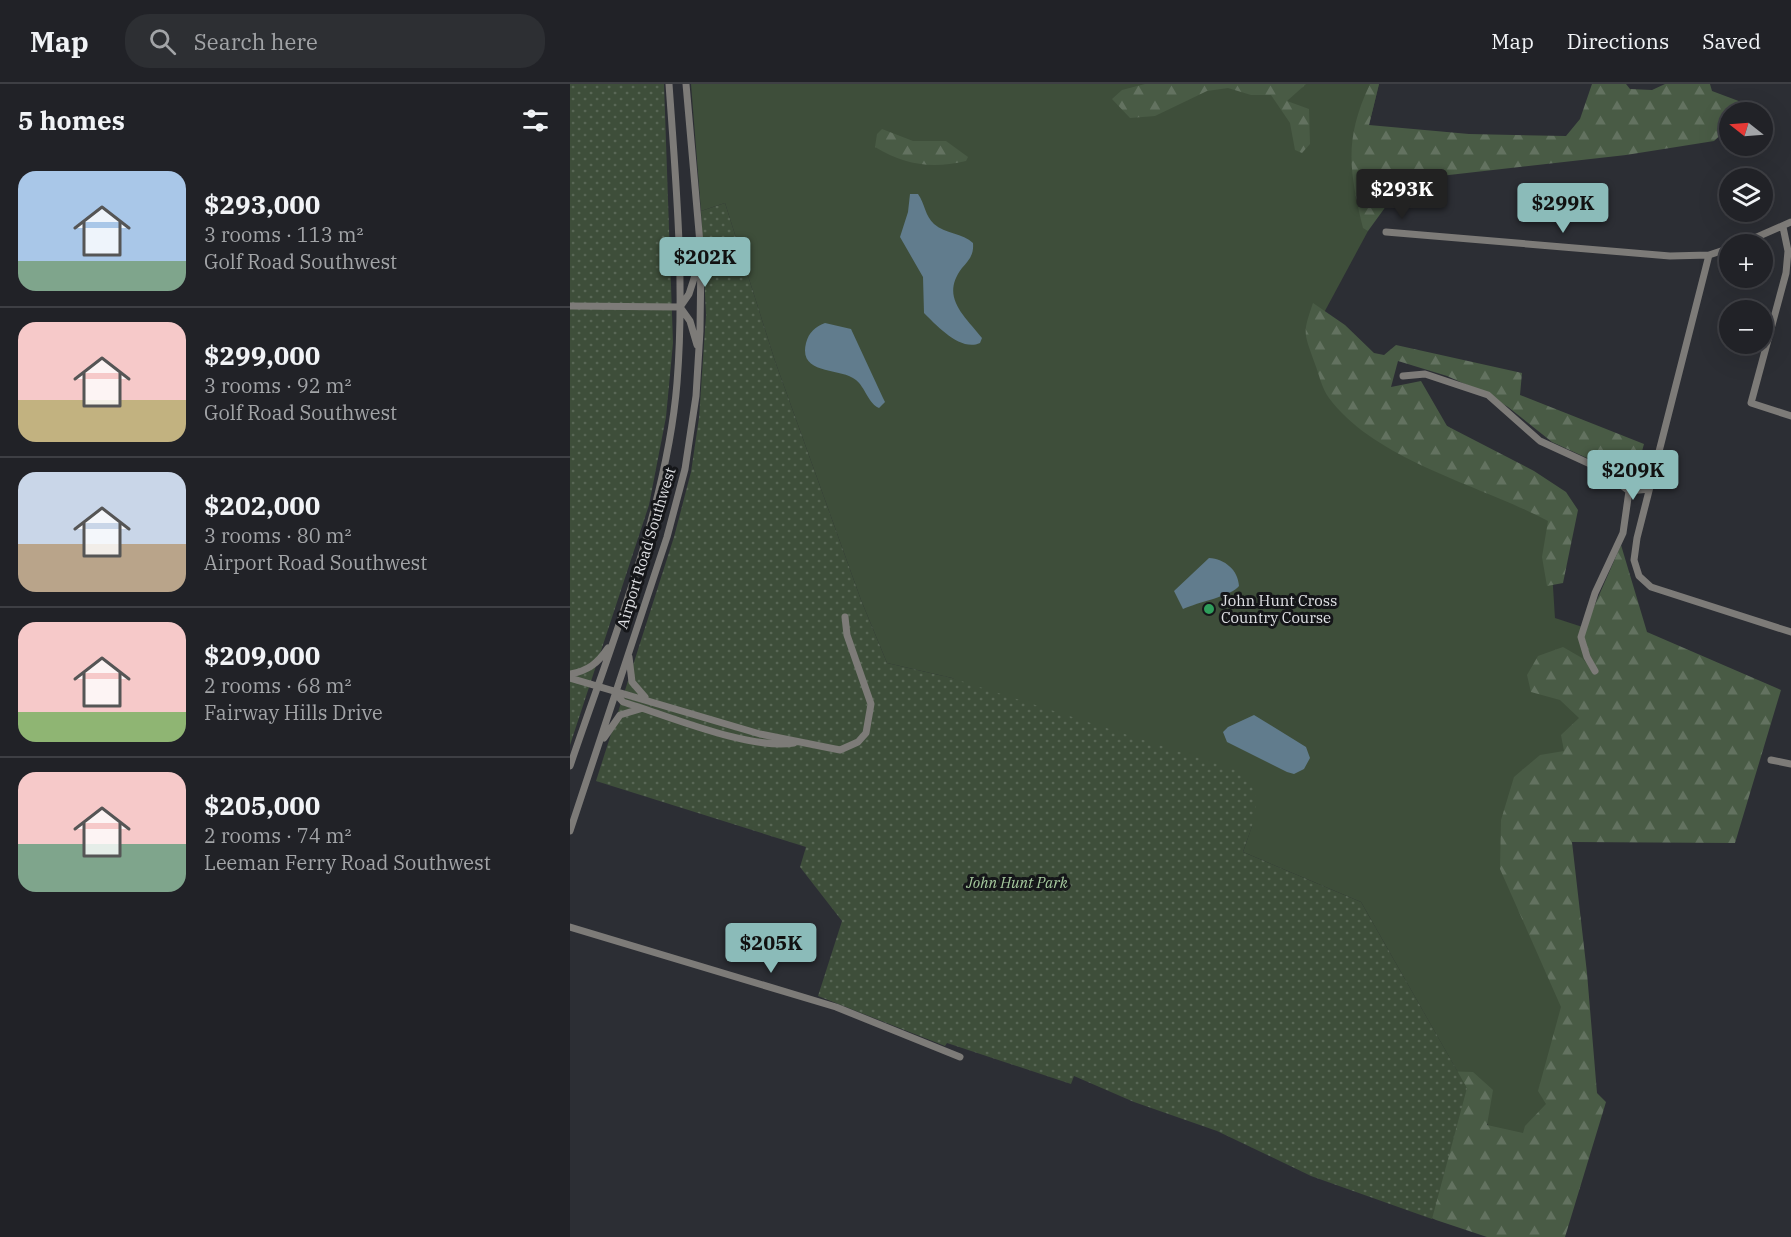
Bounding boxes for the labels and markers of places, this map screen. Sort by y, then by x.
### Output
pin: $293K [1360,169,1444,220]
pin: $299K [1521,183,1605,234]
pin: $202K [663,237,747,288]
pin: $209K [1591,450,1675,501]
place label: John Hunt Cross Country Course [1221,591,1337,627]
marker: John Hunt Cross Country Course [1202,602,1216,616]
pin: $205K [729,923,813,974]

